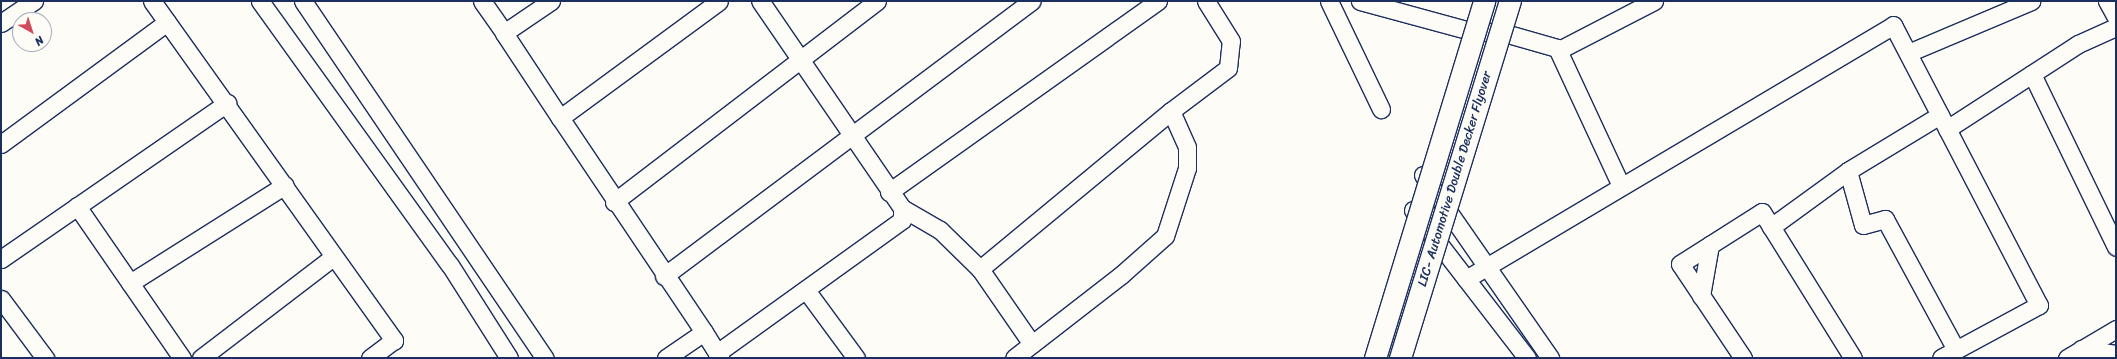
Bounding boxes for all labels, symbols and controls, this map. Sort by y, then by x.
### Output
north arrow [12,12,52,52]
text: N [30,31,48,51]
street label: LIC- Automotive Double Decker Flyover [1415,69,1495,289]

